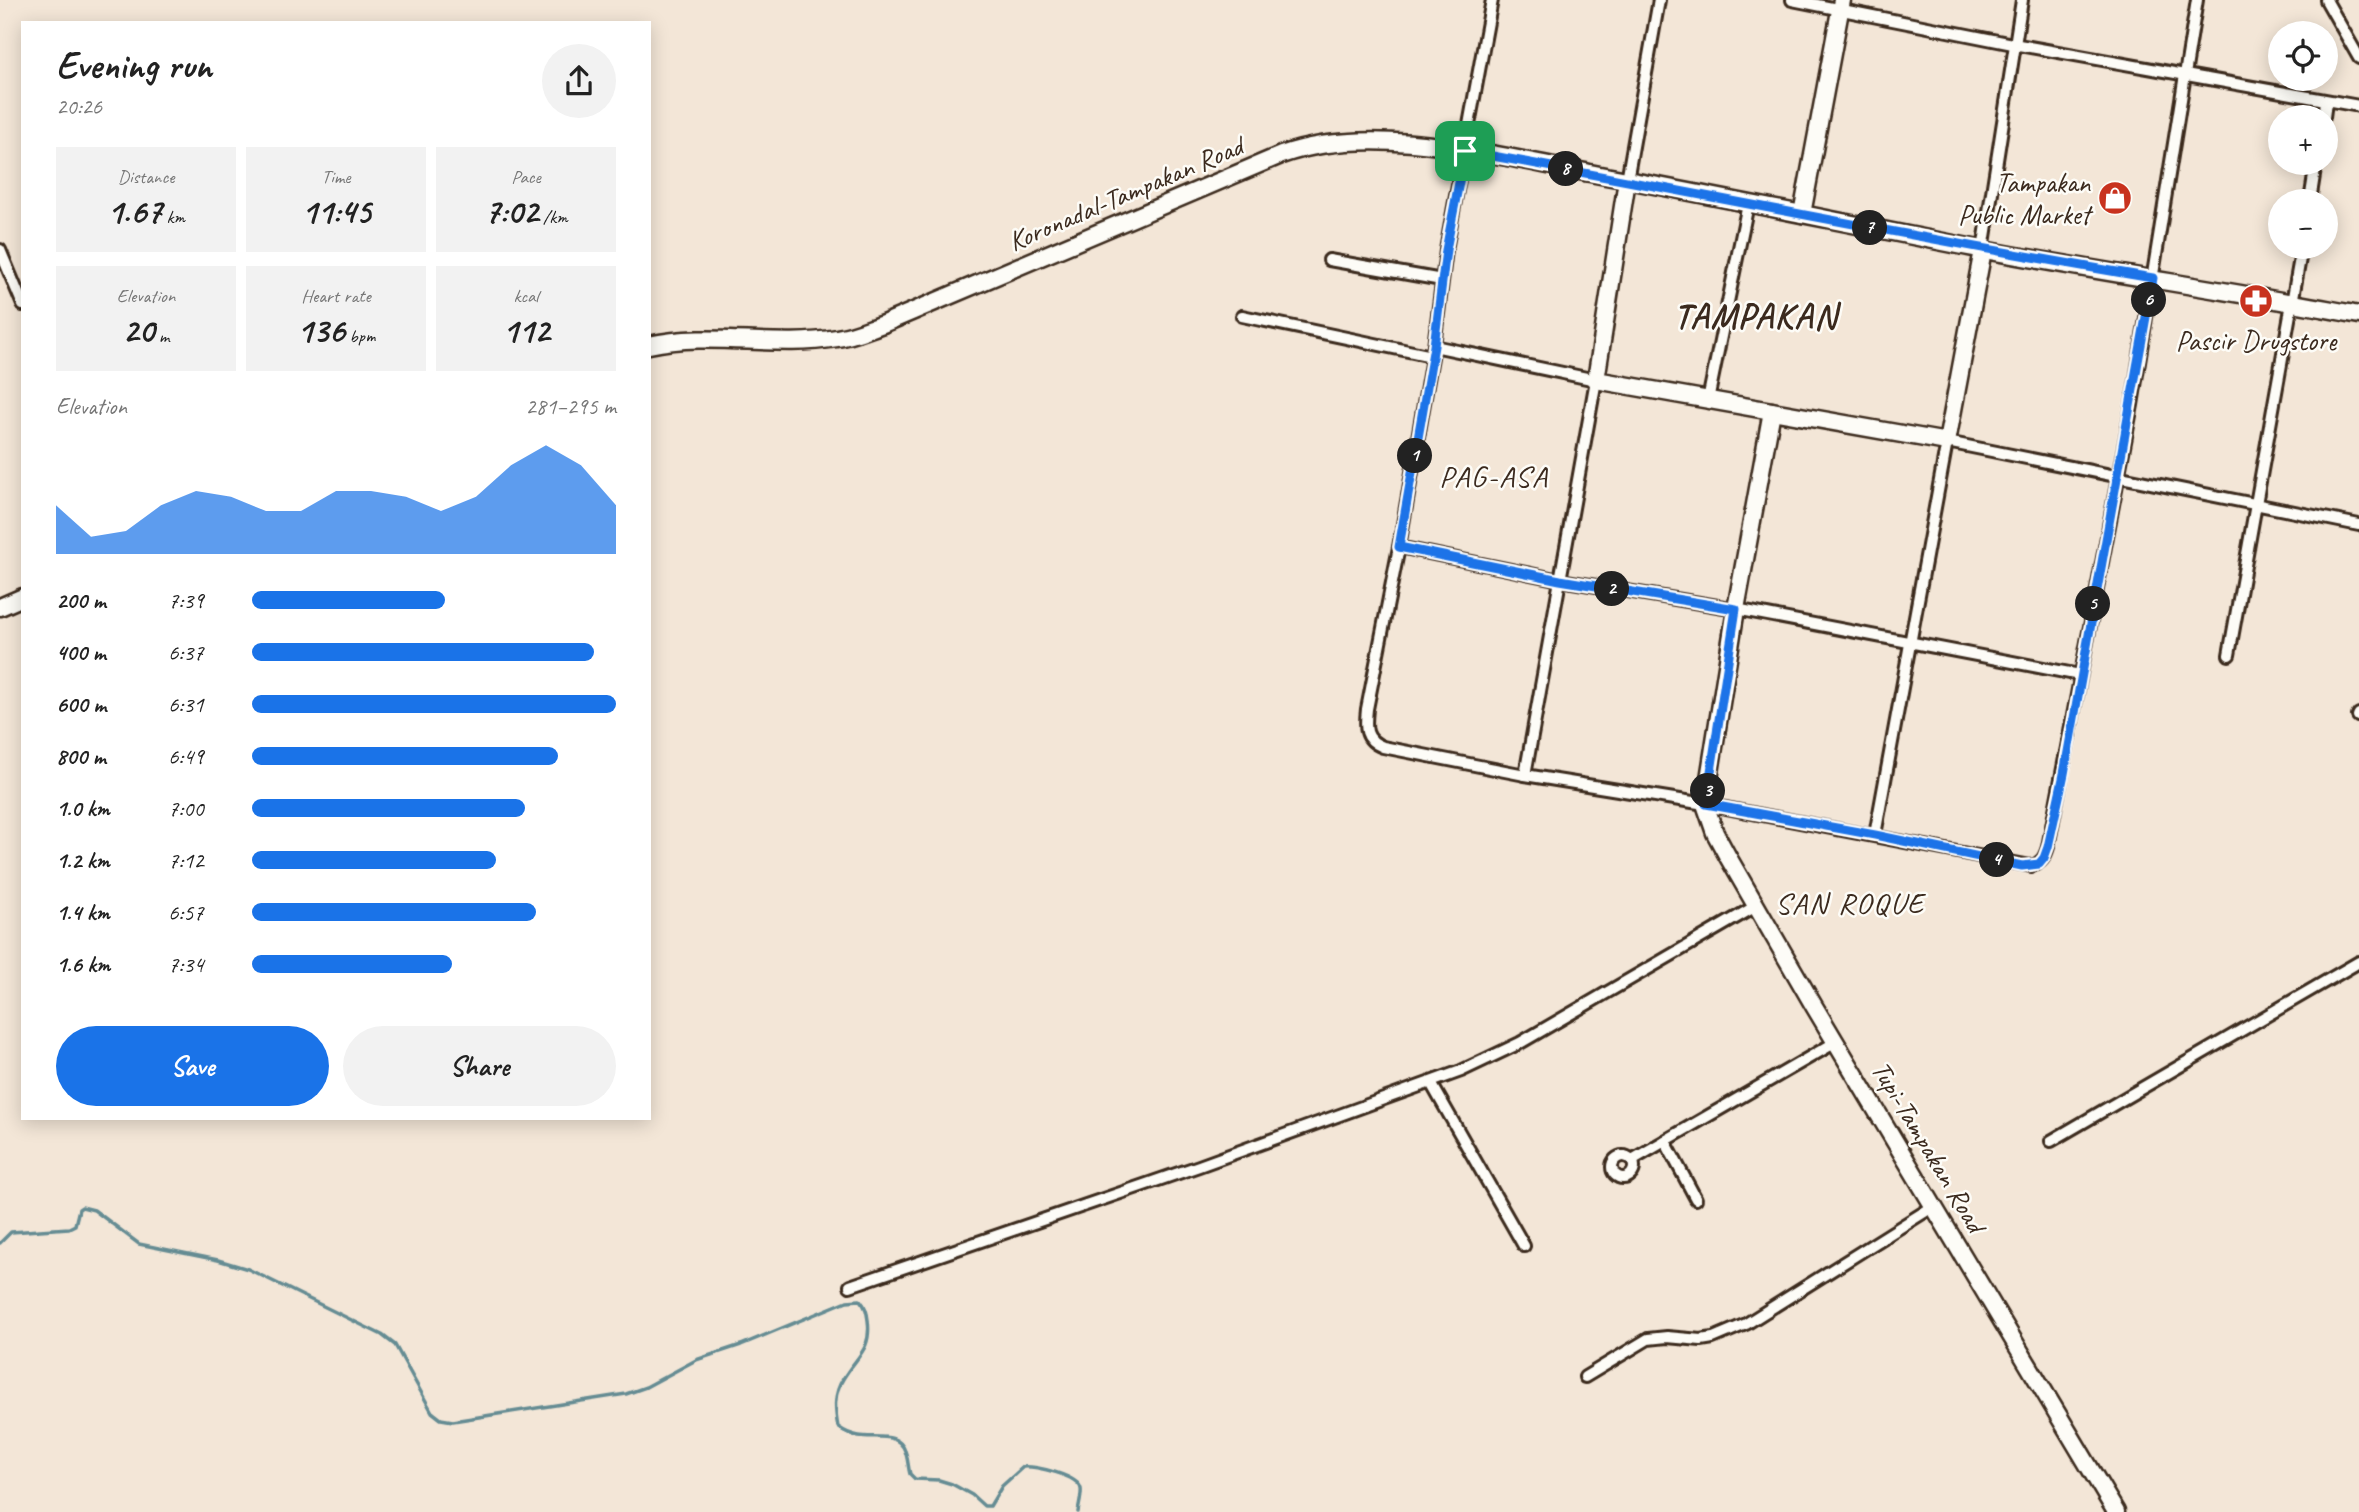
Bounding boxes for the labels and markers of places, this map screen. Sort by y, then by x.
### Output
pin [1435,121,1495,181]
pin: 8 [1548,152,1584,186]
place label: Tampakan Public Market [1958,165,2094,232]
shop icon: Tampakan Public Market [2096,179,2134,217]
pin: 7 [1853,210,1888,246]
pin: 6 [2132,282,2166,318]
pharmacy icon: Pascir Drugstore [2237,282,2275,320]
place label: Pascir Drugstore [2176,323,2338,358]
pin: 1 [1398,438,1432,474]
pin: 2 [1594,572,1630,606]
pin: 5 [2076,586,2110,622]
pin: 3 [1690,774,1726,808]
pin: 4 [1980,842,2014,878]

